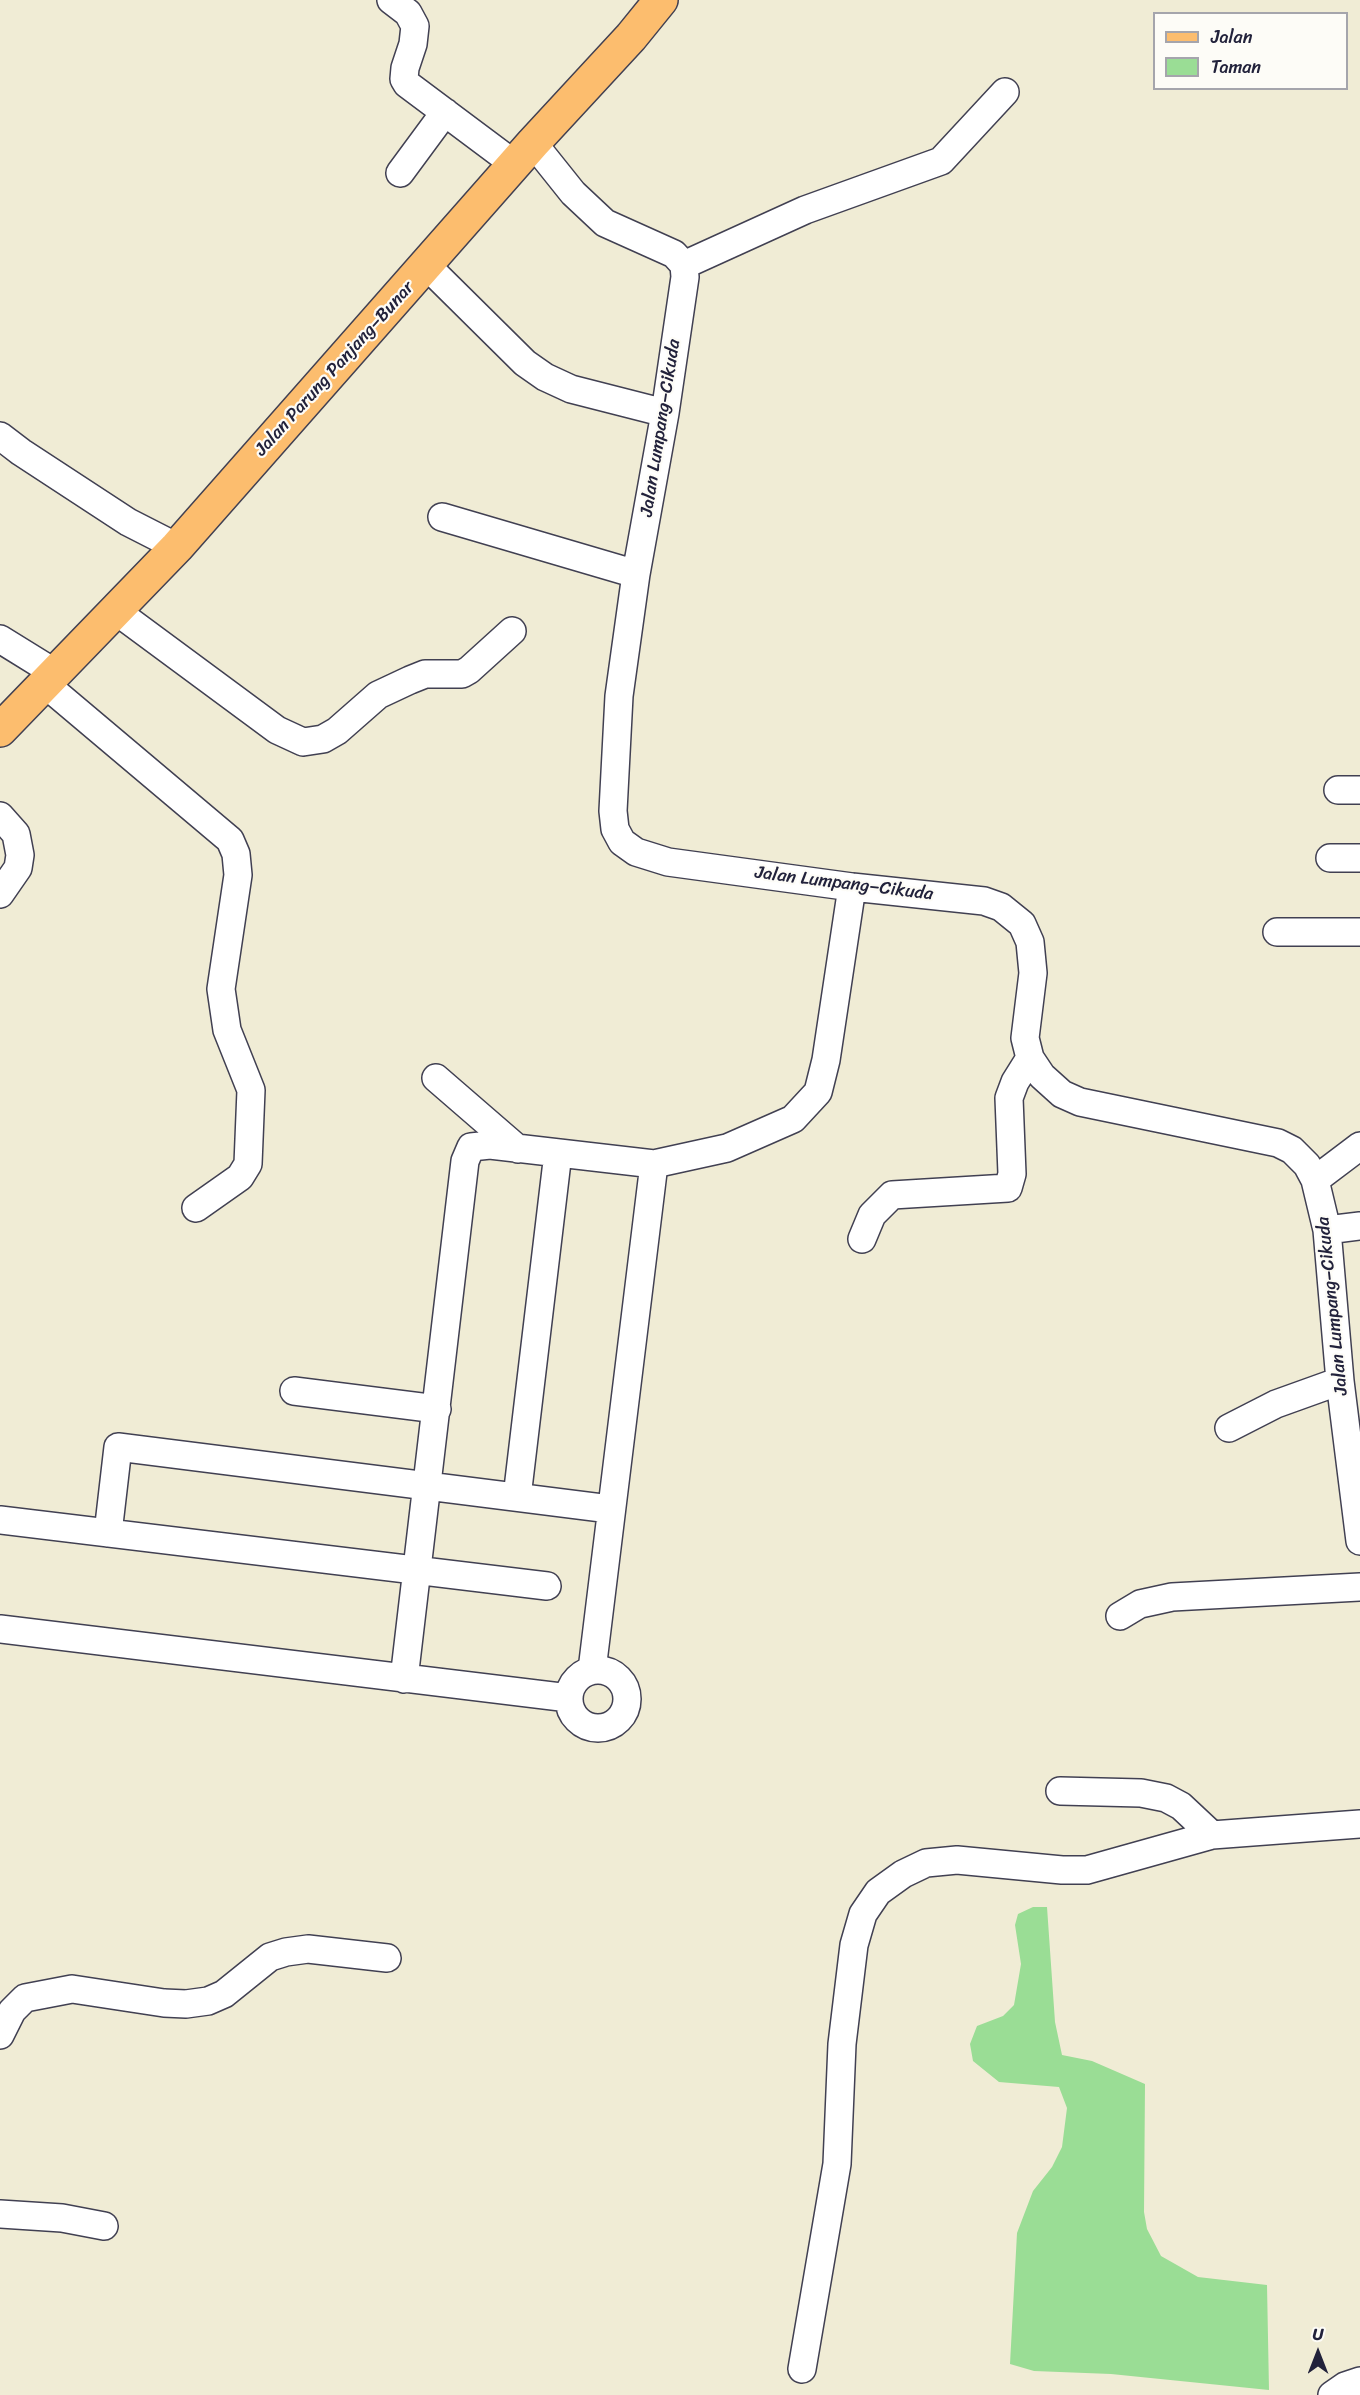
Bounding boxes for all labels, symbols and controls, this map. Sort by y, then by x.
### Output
legend [1153,12,1348,90]
text: Jalan [1211,21,1252,53]
text: Taman [1211,51,1261,83]
street label: Jalan Parung Panjang–Bunar [251,277,419,461]
street label: Jalan Lumpang–Cikuda [636,338,686,518]
street label: Jalan Lumpang–Cikuda [754,862,934,906]
street label: Jalan Lumpang–Cikuda [1313,1216,1353,1396]
text: U [1313,2320,1323,2349]
north arrow [1288,2323,1348,2383]

